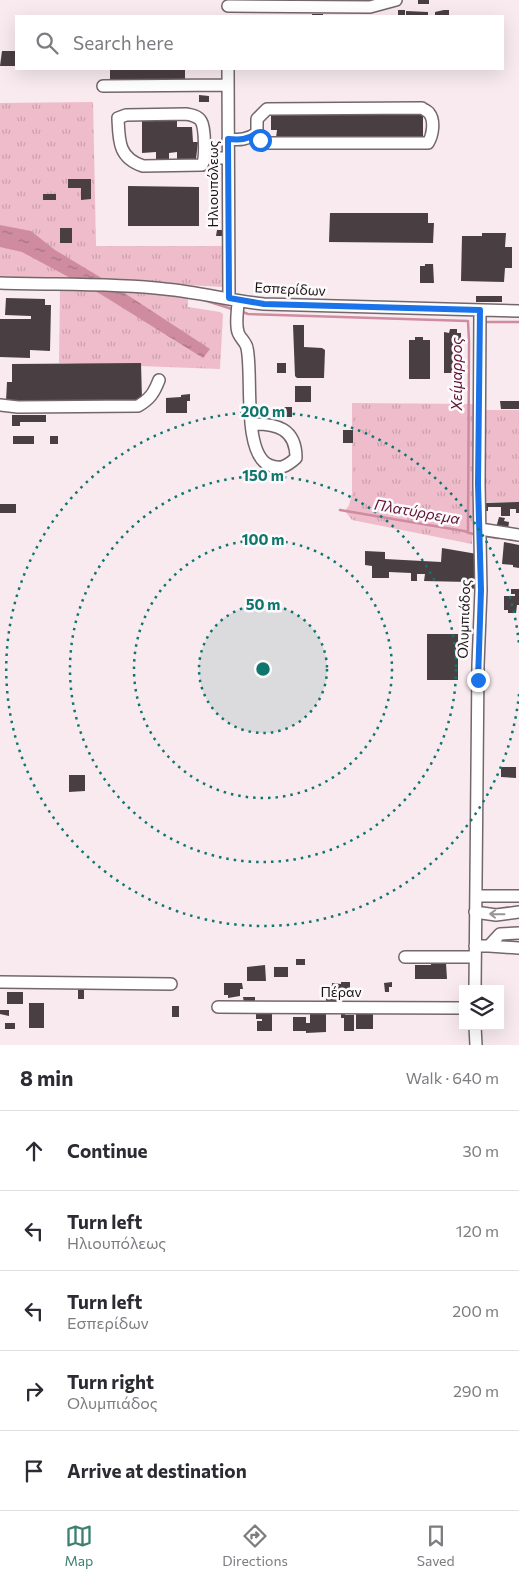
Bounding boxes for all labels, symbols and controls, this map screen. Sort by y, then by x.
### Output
search box [15,15,504,70]
icon: search [33,29,61,57]
text: Search here [73,31,173,54]
route start [249,129,272,152]
street label: Ηλιουπόλεως [204,140,221,227]
street label: Εσπερίδων [254,278,326,299]
water label: Χείμαρρος [447,337,465,412]
text: 200 m [241,402,285,420]
text: 150 m [242,466,284,484]
water label: Πλατύρρεμα [373,495,461,527]
text: 100 m [242,530,284,548]
street label: Ολυμπιάδος [454,579,473,659]
text: 50 m [246,595,280,613]
centre of rings [254,660,272,678]
route end [467,669,490,692]
one-way arrow [490,909,506,919]
street label: Πέραν [320,983,362,1000]
map controls [459,985,504,1030]
button: layers [459,985,504,1030]
text: 8 min [20,1065,73,1090]
text: Walk · 640 m [406,1068,499,1087]
icon: ahead [20,1137,48,1165]
text: Continue [67,1139,147,1162]
text: 30 m [462,1141,499,1160]
text: Turn left [67,1210,142,1233]
icon: left [20,1217,48,1245]
text: 120 m [456,1221,499,1240]
text: Ηλιουπόλεως [67,1233,166,1252]
text: Turn left [67,1290,142,1313]
icon: left [20,1297,48,1325]
text: 200 m [452,1301,499,1320]
text: Εσπερίδων [67,1313,148,1332]
text: Turn right [67,1370,154,1393]
icon: right [20,1377,48,1405]
text: 290 m [453,1381,499,1400]
text: Ολυμπιάδος [67,1393,158,1412]
icon: arrive [20,1457,48,1485]
text: Arrive at destination [67,1459,247,1482]
tab: Map [64,1522,93,1569]
tab: Directions [222,1522,288,1569]
tab: Saved [417,1522,455,1569]

